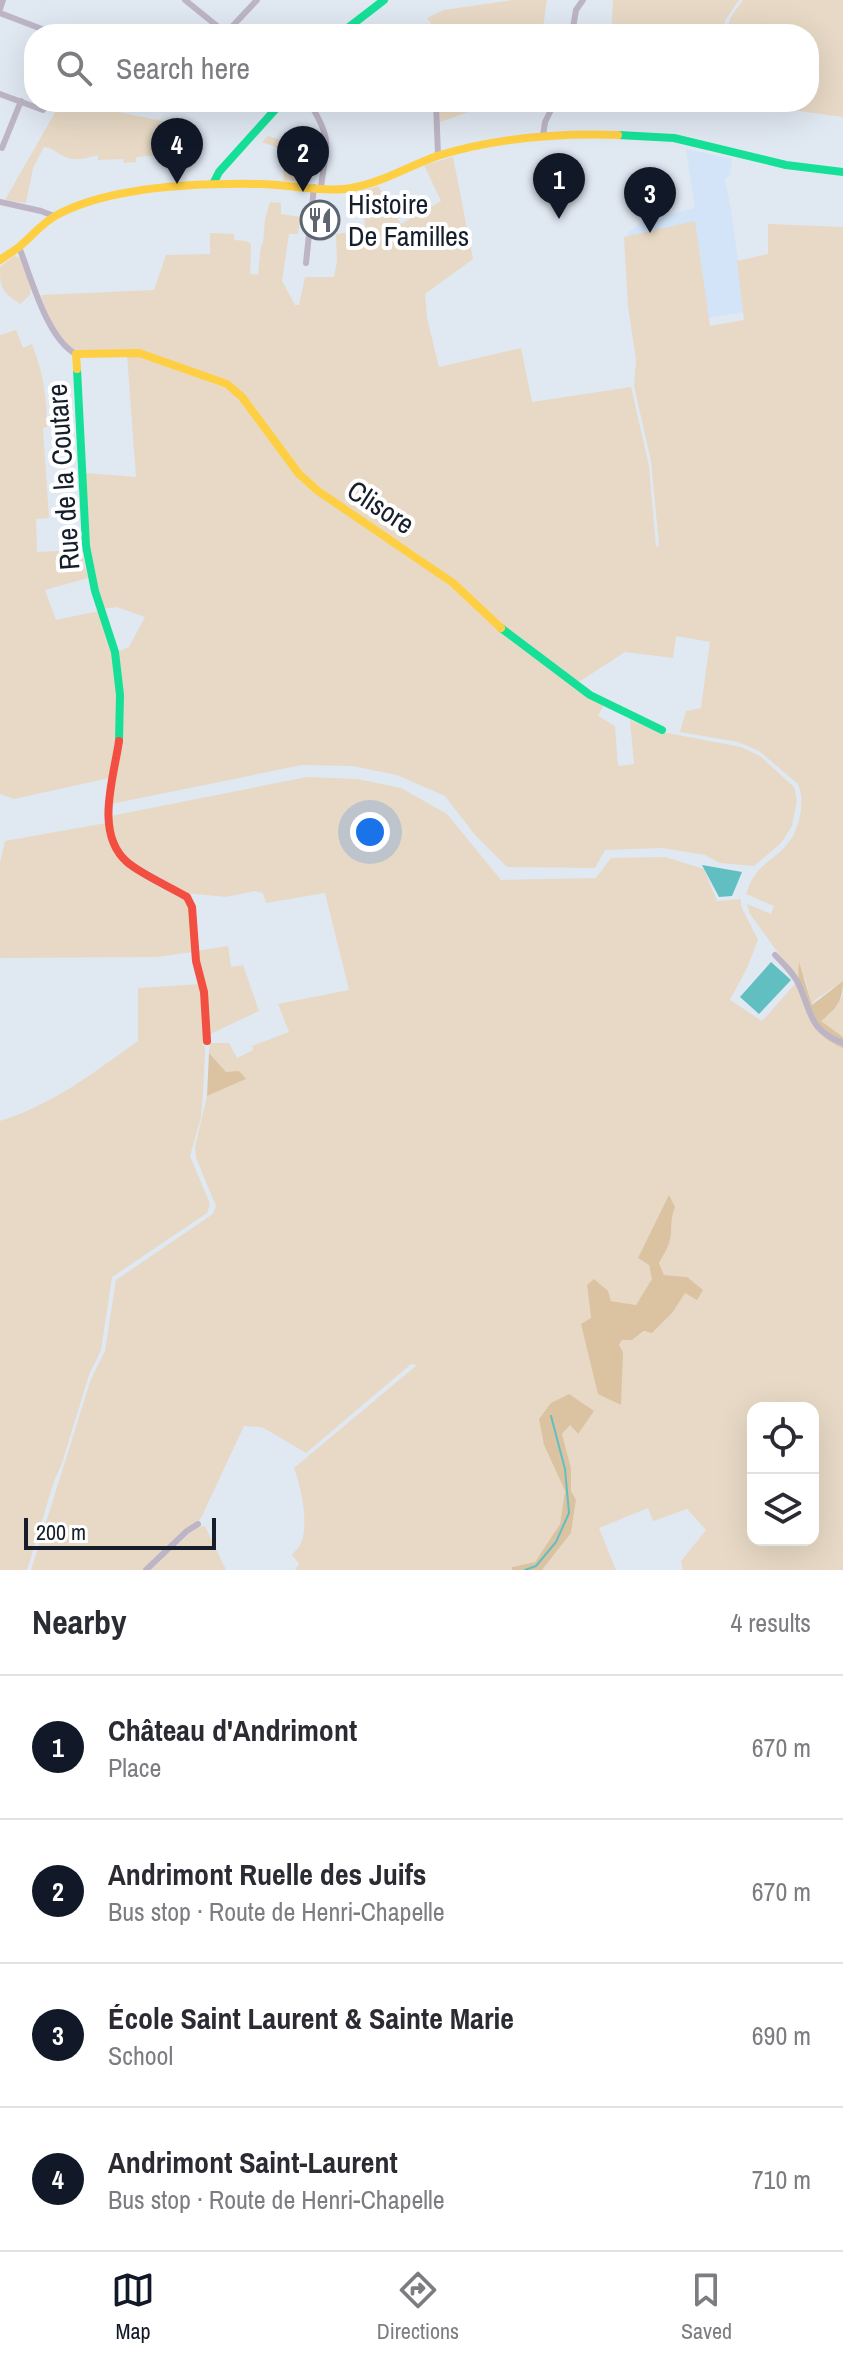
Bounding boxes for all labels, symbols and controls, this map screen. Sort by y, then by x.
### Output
search box [24,24,819,112]
icon: search [52,46,96,90]
text: Search here [116,48,250,88]
pin: 4 [151,118,203,184]
pin: 2 [277,126,329,192]
pin: 1 [533,153,585,219]
pin: 3 [624,167,676,233]
place label: Histoire De Familles [348,185,469,255]
restaurant icon: Histoire De Familles [299,199,341,241]
street label: Rue de la Coutare [38,383,88,571]
street label: Clisore [340,471,422,543]
your location [350,812,390,852]
map controls [747,1402,819,1546]
button: locate [747,1402,819,1474]
button: layers [747,1474,819,1546]
scale bar [24,1514,216,1550]
text: 200 m [36,1517,86,1547]
text: Nearby [32,1599,127,1645]
text: 4 results [730,1605,811,1640]
text: Château d'Andrimont [108,1710,357,1750]
text: 1 [52,1730,64,1765]
text: 670 m [752,1730,811,1765]
text: Place [108,1750,161,1785]
text: Andrimont Ruelle des Juifs [108,1854,427,1894]
text: 2 [52,1874,64,1909]
text: 670 m [752,1874,811,1909]
text: Bus stop · Route de Henri-Chapelle [108,1894,445,1929]
text: École Saint Laurent & Sainte Marie [108,1998,514,2038]
text: 3 [52,2018,64,2053]
text: 690 m [752,2018,811,2053]
text: School [108,2038,173,2073]
text: Andrimont Saint-Laurent [108,2142,398,2182]
text: 4 [52,2162,64,2197]
text: 710 m [752,2162,811,2197]
text: Bus stop · Route de Henri-Chapelle [108,2182,445,2217]
tab: Map [111,2268,155,2346]
tab: Directions [377,2268,459,2346]
tab: Saved [681,2268,732,2346]

